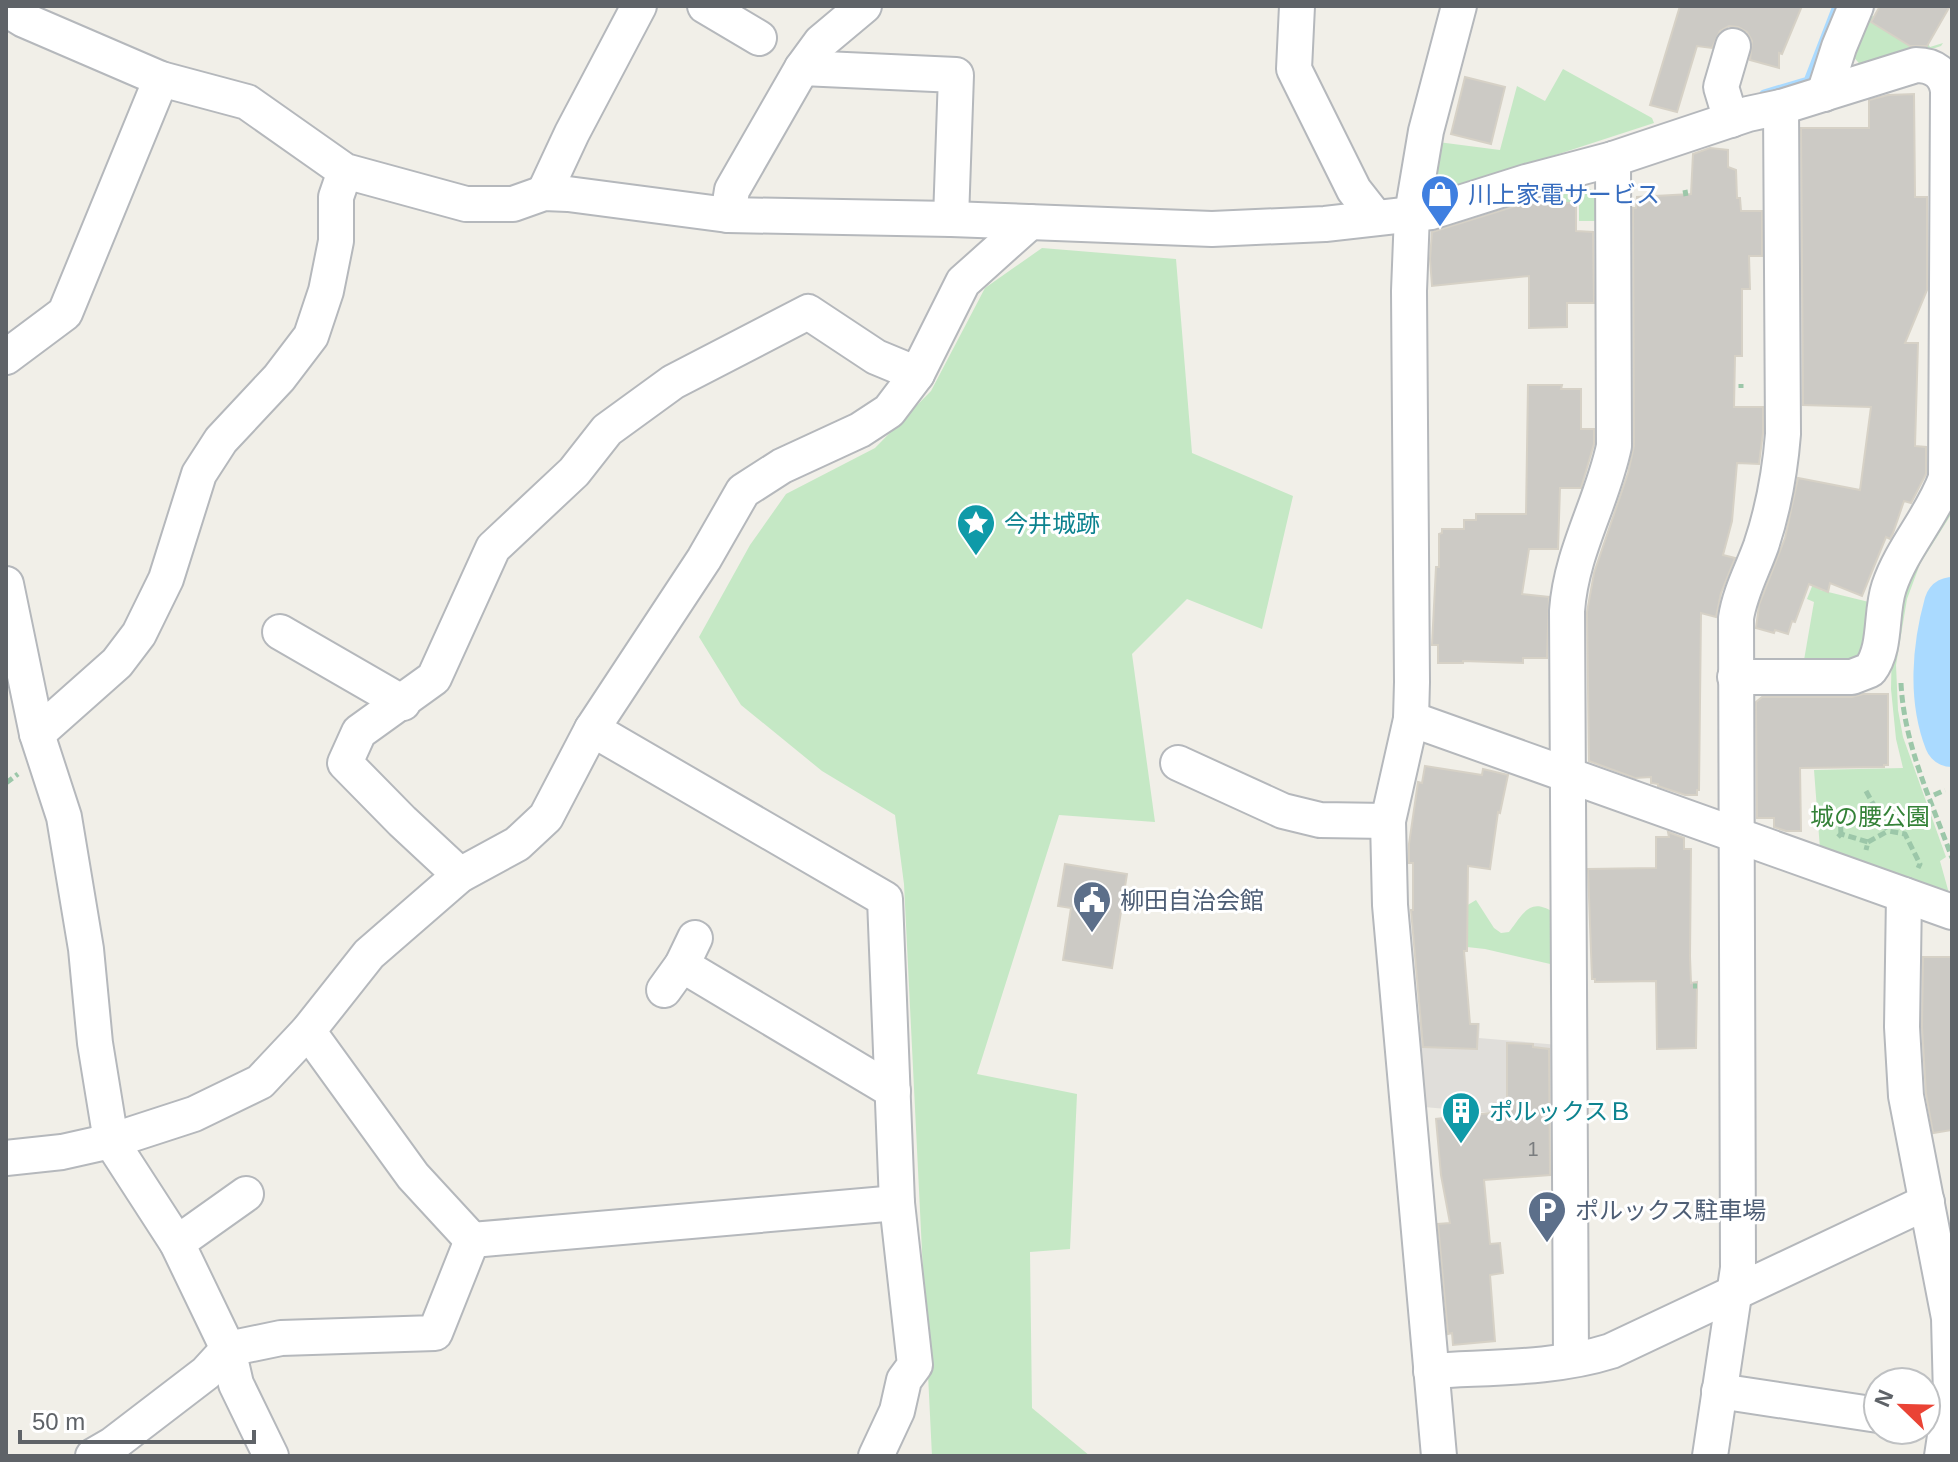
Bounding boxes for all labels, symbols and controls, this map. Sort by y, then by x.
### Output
shop icon: 川上家電サービス [1419,173,1461,228]
place label: 川上家電サービス [1468,181,1660,208]
place icon: 今井城跡 [955,502,997,557]
place label: 今井城跡 [1004,510,1100,537]
park label: 城の腰公園 [1810,803,1930,830]
public building icon: 柳田自治会館 [1071,879,1113,934]
place label: 柳田自治会館 [1120,887,1264,914]
building icon: ポルックスＢ [1440,1090,1482,1145]
place label: ポルックスＢ [1489,1098,1632,1125]
house number: 1 [1527,1138,1539,1160]
parking icon: ポルックス駐車場 [1526,1189,1568,1244]
place label: ポルックス駐車場 [1575,1197,1766,1224]
north arrow [1862,1366,1942,1446]
text: N [1869,1386,1899,1411]
scale bar [20,1394,254,1444]
text: 50 m [32,1408,85,1435]

